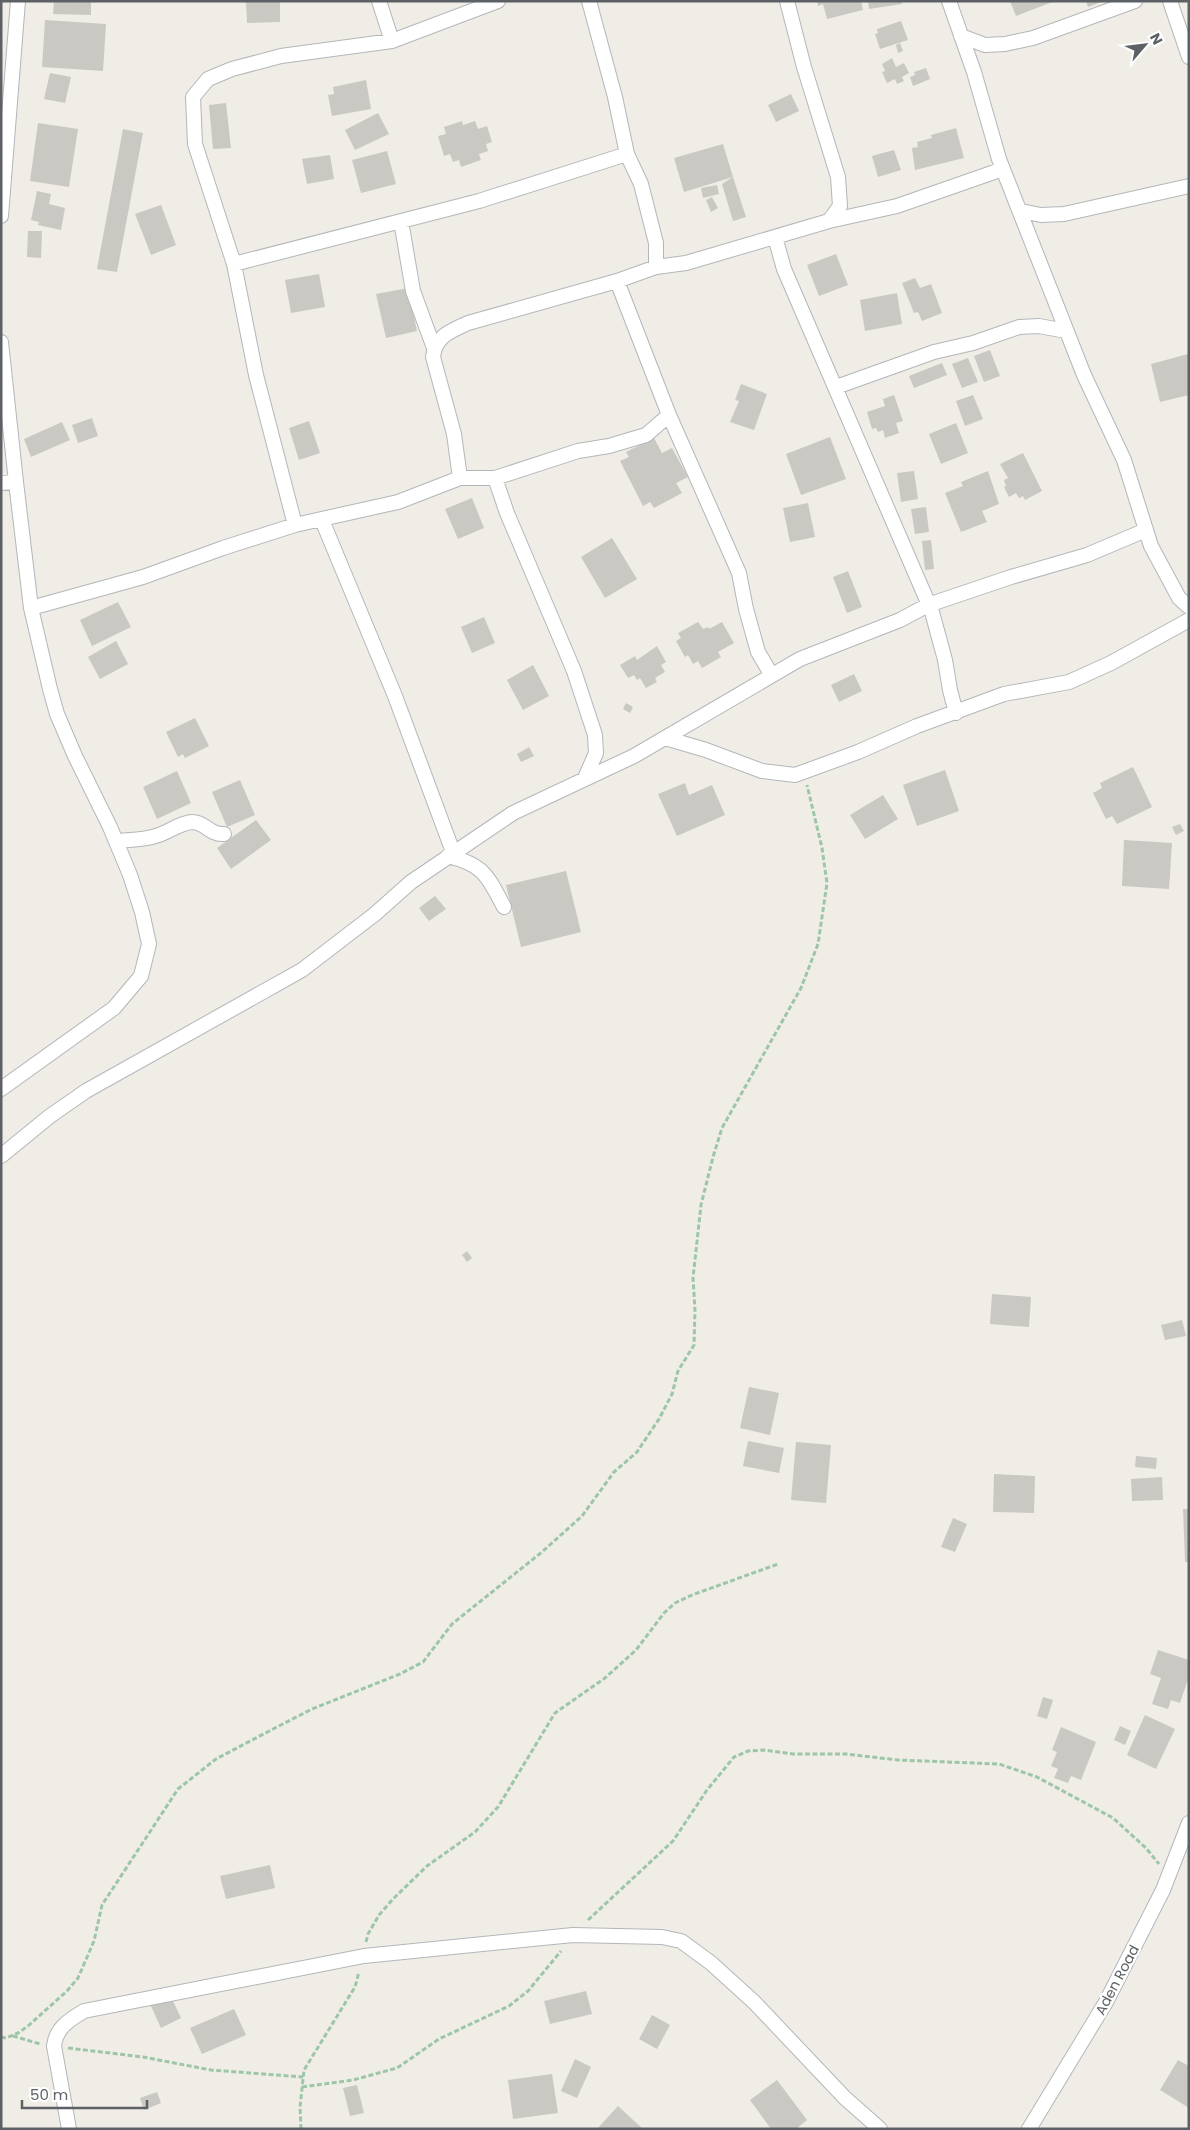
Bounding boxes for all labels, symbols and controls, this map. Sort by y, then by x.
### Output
north arrow [1120,20,1170,70]
text: N [1145,30,1168,48]
street label: Aden Road [1090,1941,1144,2019]
scale bar [22,2078,148,2110]
text: 50 m [30,2084,68,2105]

